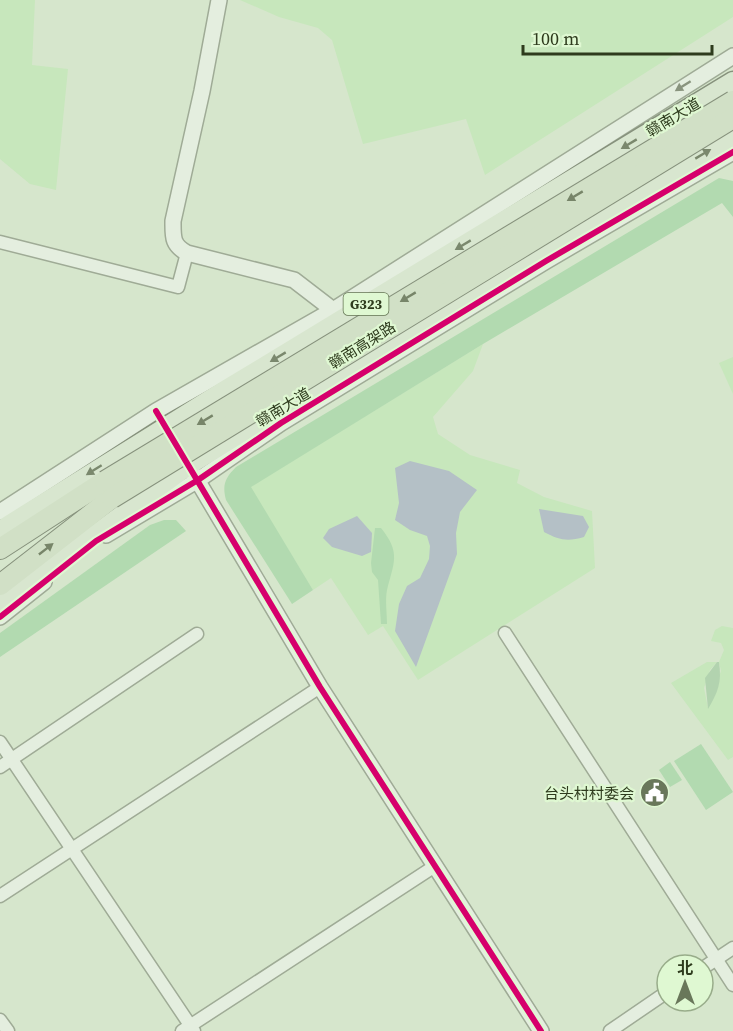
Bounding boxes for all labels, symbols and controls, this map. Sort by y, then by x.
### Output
scale bar [523,18,712,56]
text: 100 m [532,26,579,51]
one-way arrow [675,80,691,91]
street label: 赣南大道 [642,93,704,141]
one-way arrow [621,138,637,149]
one-way arrow [695,148,711,159]
one-way arrow [567,191,583,202]
one-way arrow [455,240,471,251]
one-way arrow [399,292,416,302]
road number: G323 [344,293,388,315]
street label: 赣南高架路 [325,316,399,374]
one-way arrow [270,352,286,363]
street label: 赣南大道 [252,383,314,431]
one-way arrow [196,415,213,425]
one-way arrow [86,465,102,476]
one-way arrow [39,544,54,556]
public building icon: 台头村村委会 [639,777,671,809]
place label: 台头村村委会 [544,783,634,804]
north arrow [655,953,715,1013]
text: 北 [677,957,693,979]

